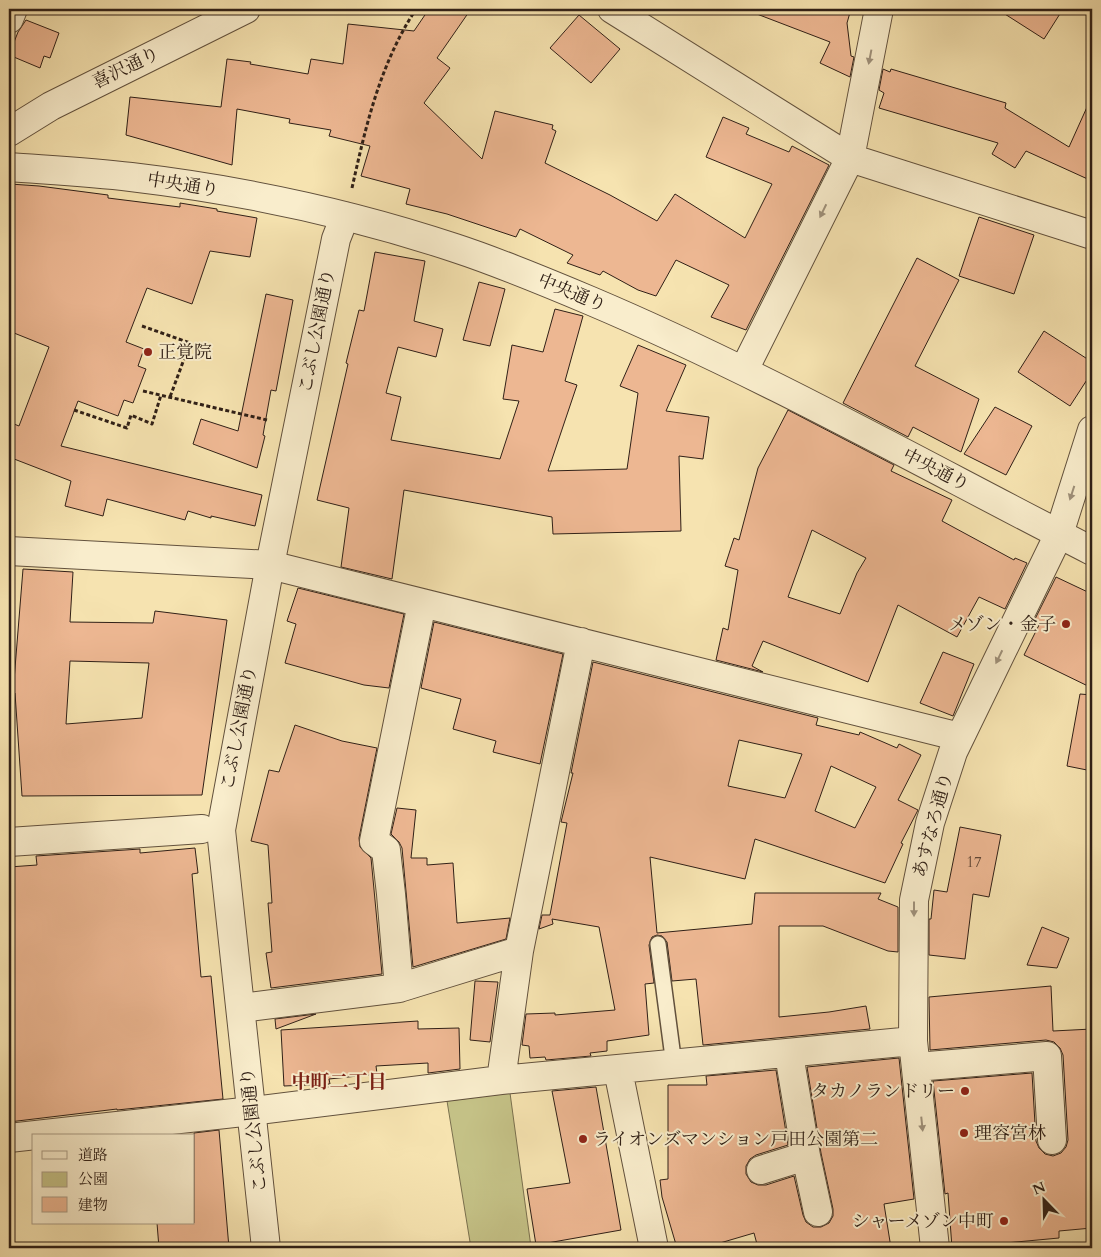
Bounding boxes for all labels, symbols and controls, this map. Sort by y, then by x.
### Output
street label: 喜沢通り [88,41,164,95]
one-way arrow [865,49,873,65]
street label: 中央通り [145,167,221,203]
one-way arrow [819,204,827,218]
street label: こぶし公園通り [293,267,341,395]
street label: 中央通り [534,267,610,319]
place label: 正覚院 [158,340,212,365]
marker: 正覚院 [142,346,154,358]
street label: 中央通り [898,443,974,497]
one-way arrow [1067,486,1075,501]
place label: メゾン・金子 [949,612,1056,637]
marker: メゾン・金子 [1060,618,1072,630]
one-way arrow [994,650,1002,664]
street label: こぶし公園通り [215,664,263,792]
street label: あすなろ通り [907,770,959,880]
house number: 17 [966,852,982,872]
one-way arrow [910,901,918,917]
street label: こぶし公園通り [235,1066,273,1194]
district label: 中町二丁目 [291,1069,387,1095]
place label: タカノランドリー [811,1079,955,1104]
marker: タカノランドリー [959,1085,971,1097]
one-way arrow [918,1116,926,1132]
place label: 理容宮林 [974,1121,1046,1146]
place label: ライオンズマンション戸田公園第二 [593,1127,878,1152]
marker: 理容宮林 [958,1127,970,1139]
marker: ライオンズマンション戸田公園第二 [577,1133,589,1145]
legend [32,1134,195,1224]
text: 道路 [78,1145,108,1165]
text: 公園 [78,1169,108,1189]
north arrow [1018,1174,1068,1224]
text: N [1030,1177,1048,1200]
text: 建物 [78,1195,108,1215]
place label: シャーメゾン中町 [852,1209,994,1234]
marker: シャーメゾン中町 [998,1215,1010,1227]

